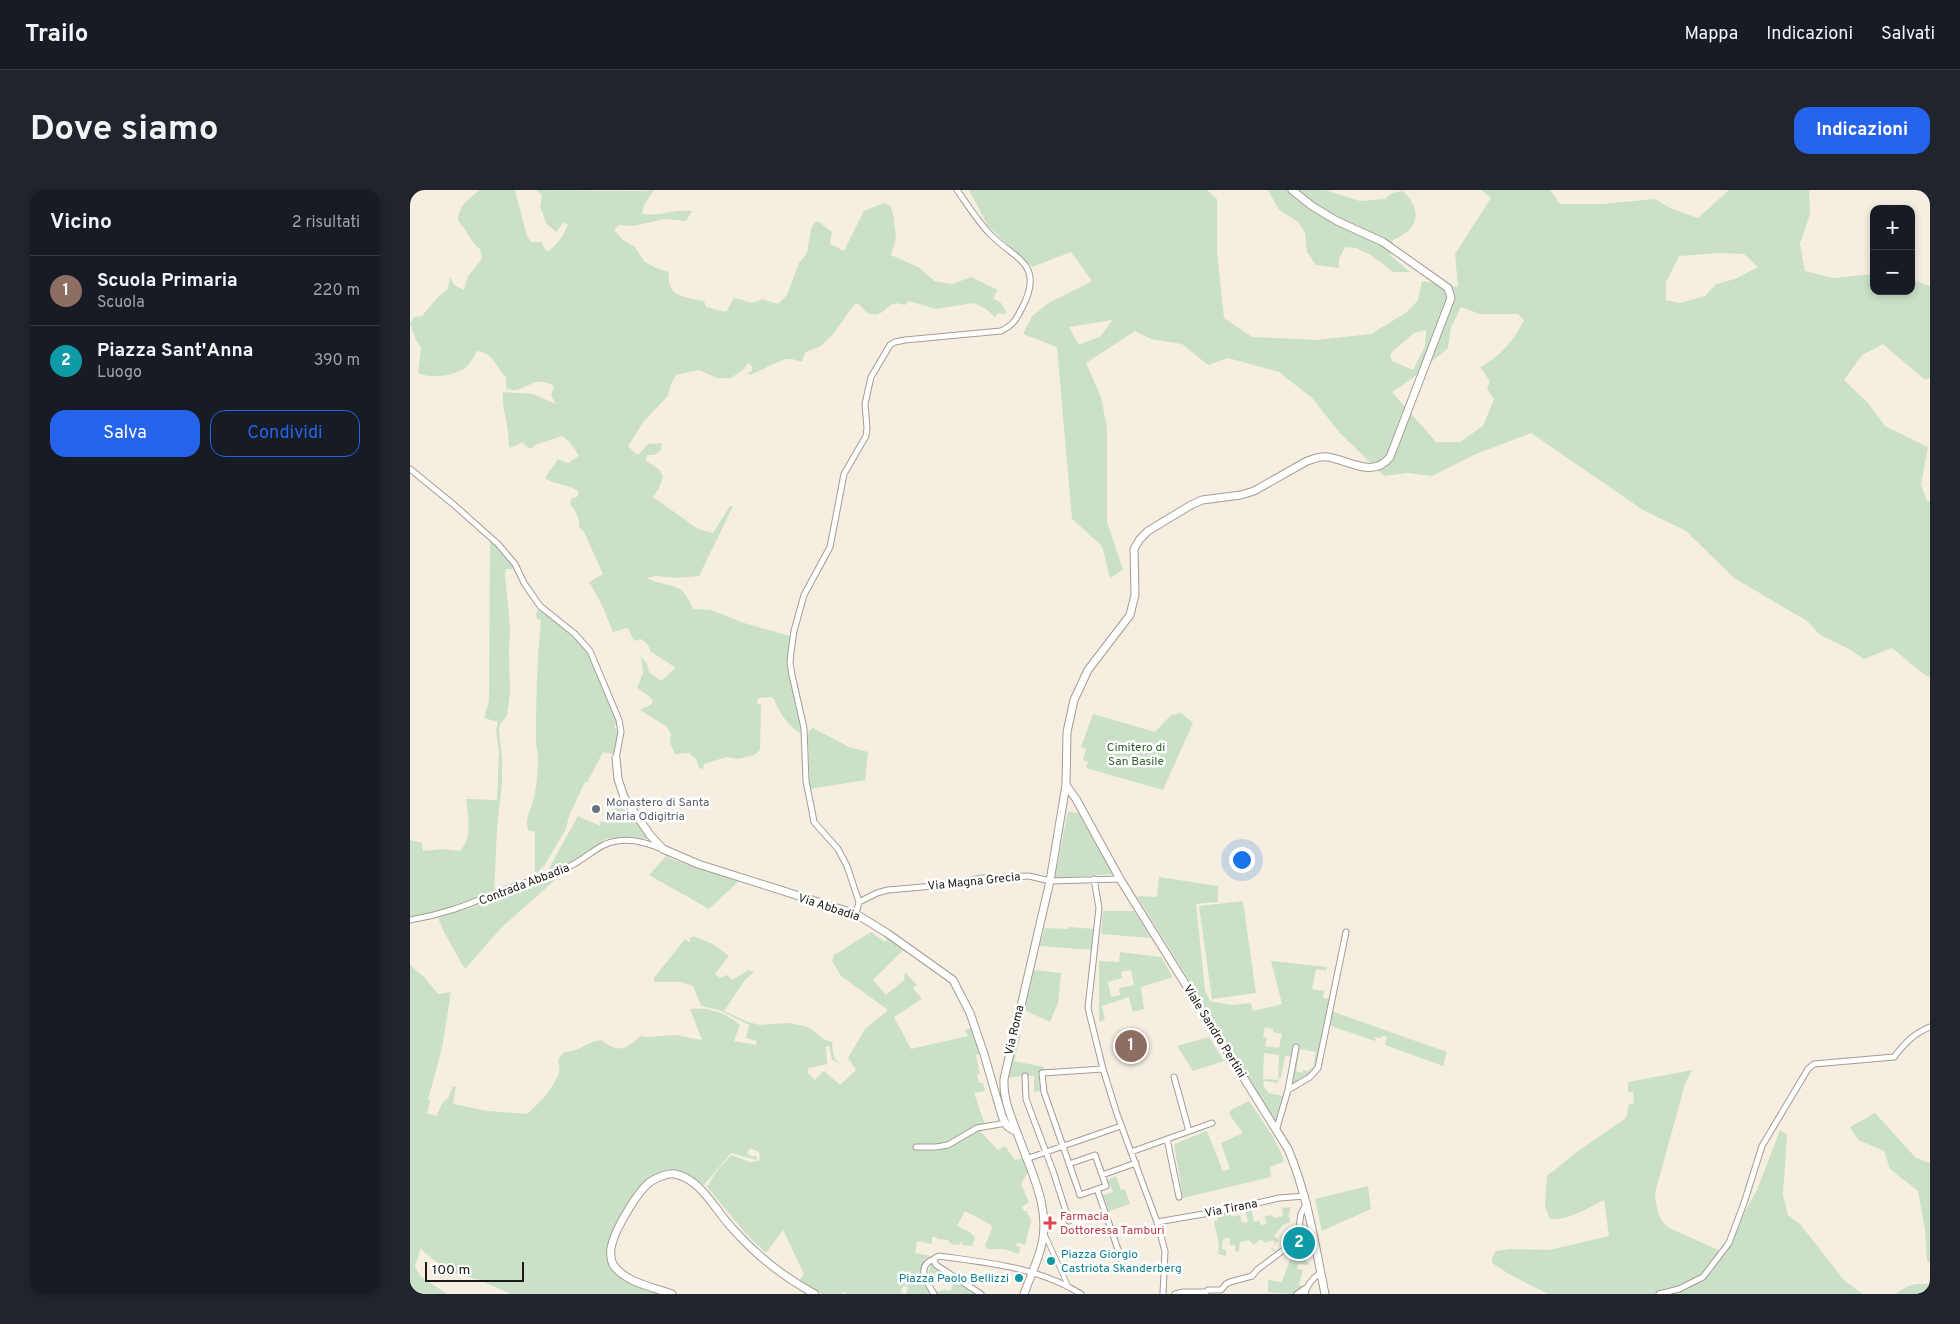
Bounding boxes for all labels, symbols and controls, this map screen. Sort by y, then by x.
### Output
text: Trailo [25,20,88,50]
text: Mappa [1685,23,1738,46]
text: Indicazioni [1766,23,1853,46]
text: Salvati [1881,23,1935,46]
button: Indicazioni [1794,107,1930,154]
text: Dove siamo [30,108,219,152]
map controls [1870,205,1915,295]
button: + [1870,205,1915,250]
text: Vicino [50,209,112,236]
text: 2 risultati [292,213,360,233]
button: − [1870,250,1915,295]
text: Scuola Primaria [97,269,238,293]
text: 1 [63,281,69,301]
text: 220 m [313,281,360,301]
text: Scuola [97,293,145,313]
text: Piazza Sant'Anna [97,339,253,363]
text: 2 [61,351,71,371]
text: 390 m [314,351,360,371]
text: Luogo [97,363,142,383]
button: Salva [50,410,200,457]
button: Condividi [210,410,360,457]
park label: Cimitero di San Basile [1107,740,1165,770]
place label: Monastero di Santa Maria Odigitria [606,795,709,825]
marker: Monastero di Santa Maria Odigitria [590,803,602,815]
your location [1229,847,1255,873]
street label: Contrada Abbadia [477,860,572,910]
street label: Via Magna Grecia [927,869,1021,895]
street label: Via Abbadia [796,890,862,925]
street label: Viale Sandro Pertini [1179,982,1249,1081]
street label: Via Roma [1001,1004,1028,1057]
pin: 1 [1115,1027,1147,1065]
street label: Via Tirana [1203,1196,1259,1222]
place label: Farmacia Dottoressa Tamburi [1060,1209,1165,1239]
marker: Farmacia Dottoressa Tamburi [1044,1217,1056,1229]
pin: 2 [1283,1224,1315,1262]
place label: Piazza Giorgio Castriota Skanderberg [1061,1247,1182,1277]
marker: Piazza Giorgio Castriota Skanderberg [1045,1255,1057,1267]
scale bar [425,1259,524,1282]
text: 100 m [432,1262,470,1279]
place label: Piazza Paolo Bellizzi [899,1271,1009,1287]
marker: Piazza Paolo Bellizzi [1013,1272,1025,1284]

